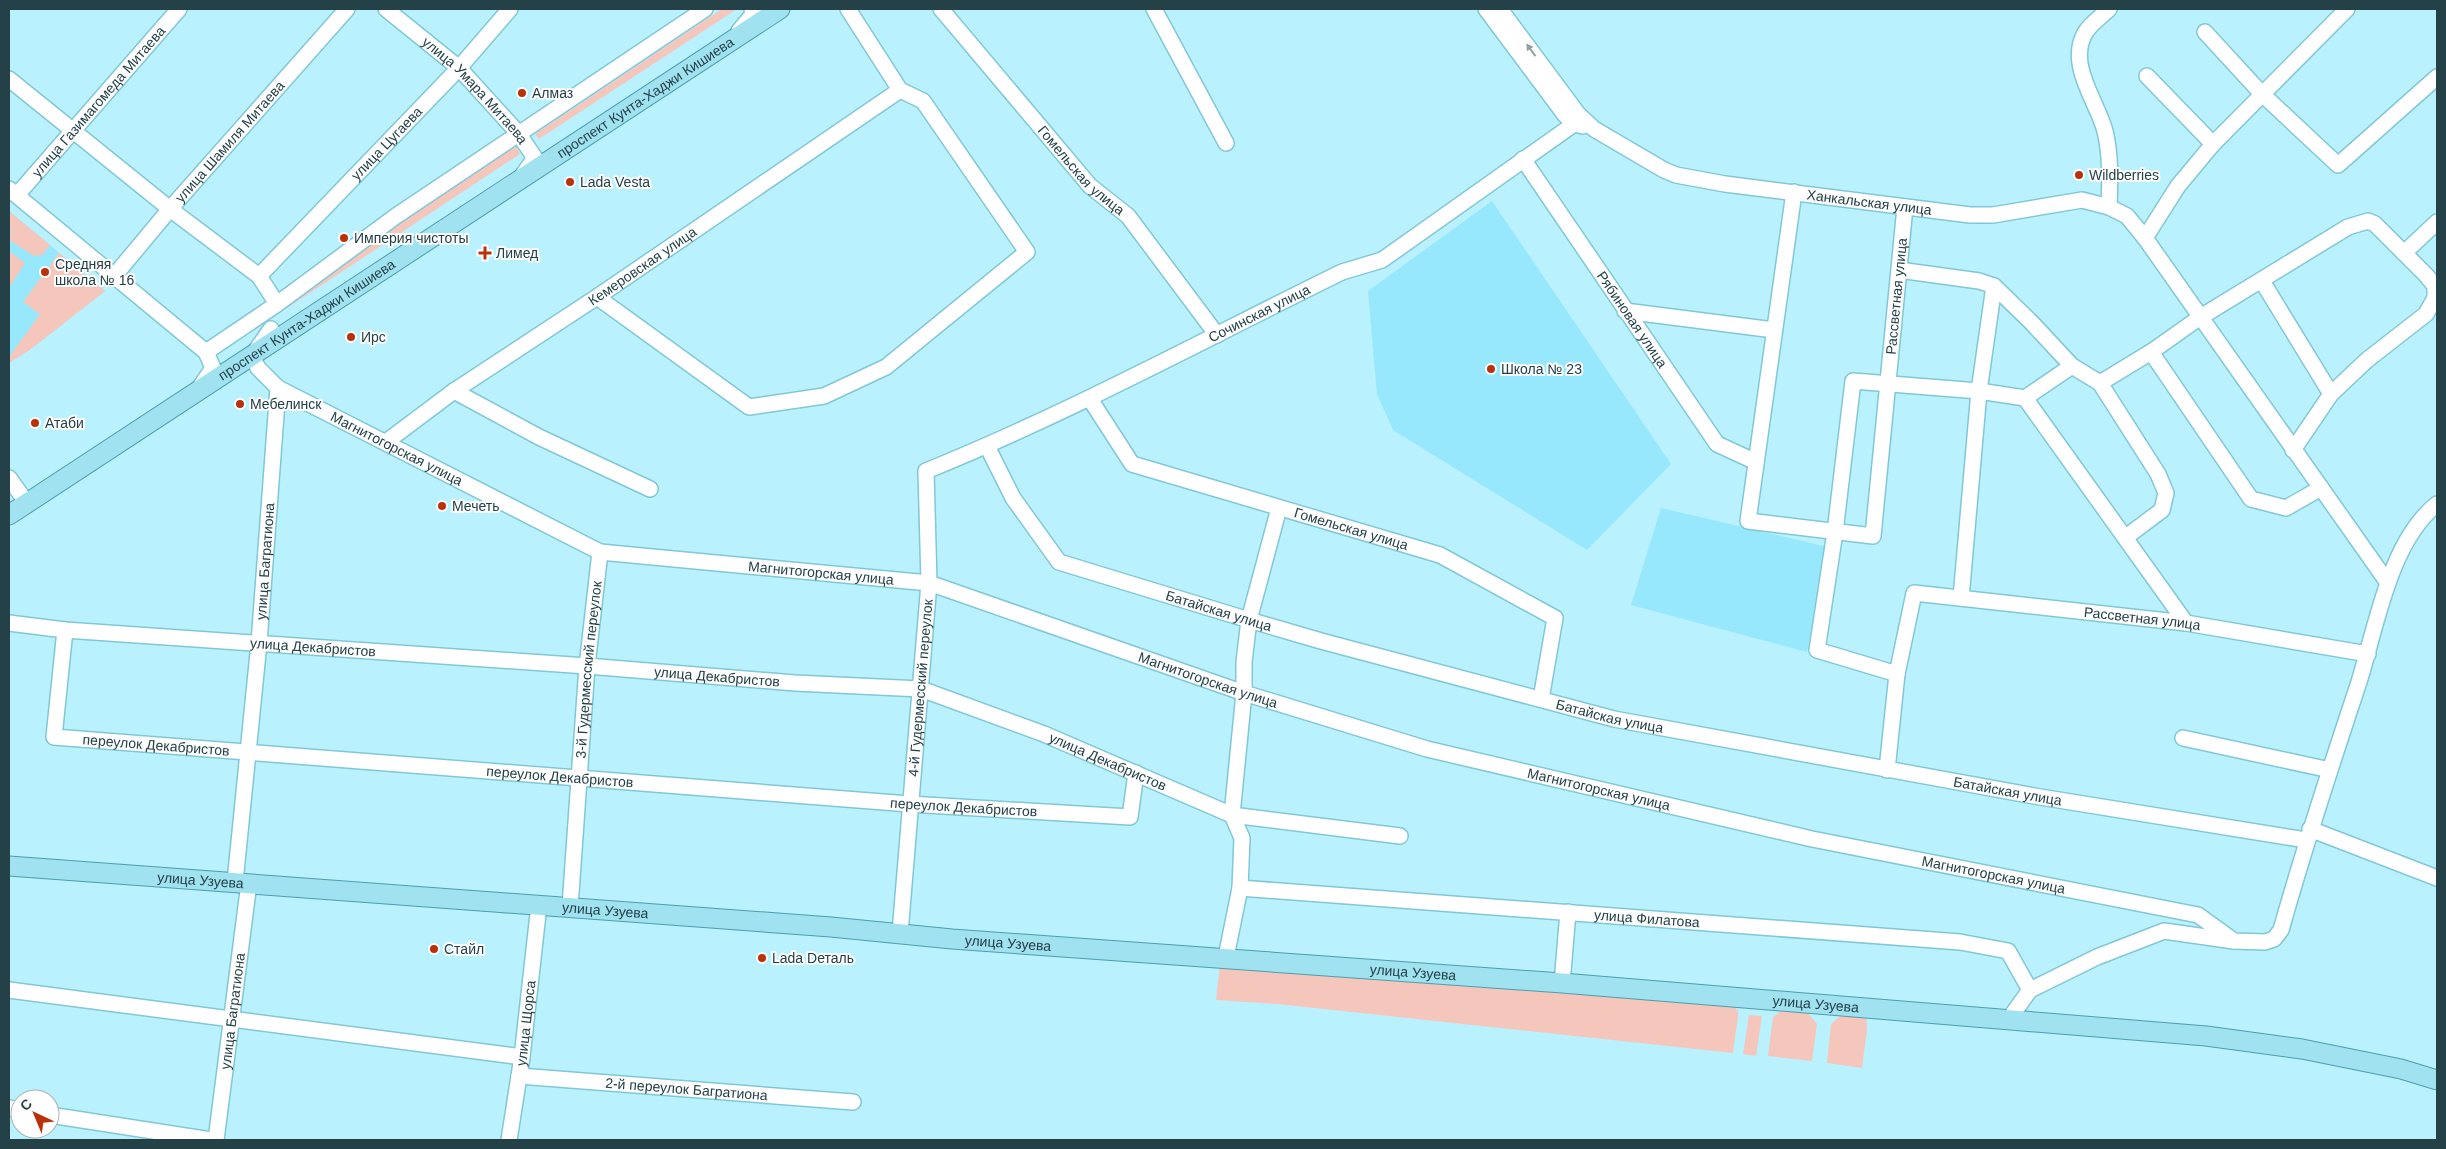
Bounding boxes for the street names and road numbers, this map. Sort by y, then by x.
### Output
street label: улица Газимагомеда Митаева [29,23,168,180]
street label: улица Умара Митаева [419,34,531,147]
street label: проспект Кунта-Хаджи Кишиева [554,34,737,161]
street label: улица Шамиля Митаева [172,77,288,205]
street label: улица Цугаева [348,103,425,183]
street label: Гомельская улица [1035,122,1128,218]
street label: Ханкальская улица [1806,186,1933,218]
street label: Кемеровская улица [585,223,700,309]
street label: Рассветная улица [1883,237,1910,355]
street label: проспект Кунта-Хаджи Кишиева [215,256,398,383]
street label: Рябиновая улица [1594,268,1671,371]
street label: Сочинская улица [1206,281,1313,345]
street label: Магнитогорская улица [328,408,466,489]
street label: улица Багратиона [253,502,277,621]
street label: Гомельская улица [1292,504,1410,553]
street label: Магнитогорская улица [748,558,895,588]
street label: 3-й Гудермесский переулок [573,579,605,759]
street label: Батайская улица [1164,587,1274,634]
street label: 4-й Гудермесский переулок [905,598,936,777]
street label: Рассветная улица [2083,604,2202,633]
street label: улица Декабристов [250,635,376,659]
street label: Магнитогорская улица [1136,649,1280,711]
street label: улица Декабристов [653,664,780,690]
street label: Батайская улица [1554,696,1665,736]
street label: улица Декабристов [1047,729,1169,794]
street label: переулок Декабристов [82,731,230,759]
street label: переулок Декабристов [486,763,634,790]
street label: Магнитогорская улица [1526,765,1672,814]
street label: Батайская улица [1952,773,2063,808]
street label: переулок Декабристов [890,795,1038,820]
street label: Магнитогорская улица [1920,853,2067,897]
street label: улица Узуева [157,869,244,891]
street label: улица Узуева [562,899,649,921]
street label: улица Филатова [1594,907,1700,930]
street label: улица Узуева [964,932,1052,954]
street label: улица Багратиона [217,952,248,1070]
street label: улица Узуева [1369,961,1457,983]
street label: улица Щорса [513,979,539,1067]
street label: улица Узуева [1772,992,1860,1015]
street label: 2-й переулок Багратиона [605,1075,768,1103]

